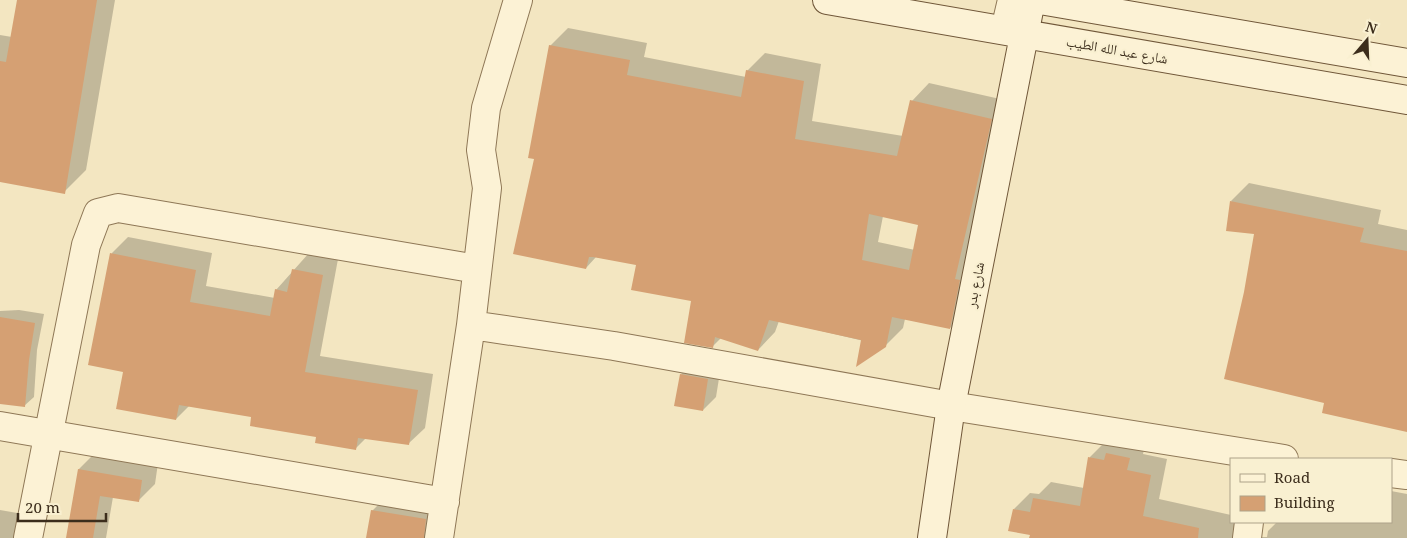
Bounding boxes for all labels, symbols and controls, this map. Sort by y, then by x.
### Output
north arrow [1342,15,1392,65]
text: N [1363,16,1380,38]
street label: شارع عبد الله الطيب [1065,31,1169,69]
street label: شارع بدر [961,260,989,311]
legend [1230,458,1392,523]
text: Road [1274,467,1310,487]
scale bar [18,490,105,522]
text: Building [1274,492,1335,512]
text: 20 m [25,497,60,517]

